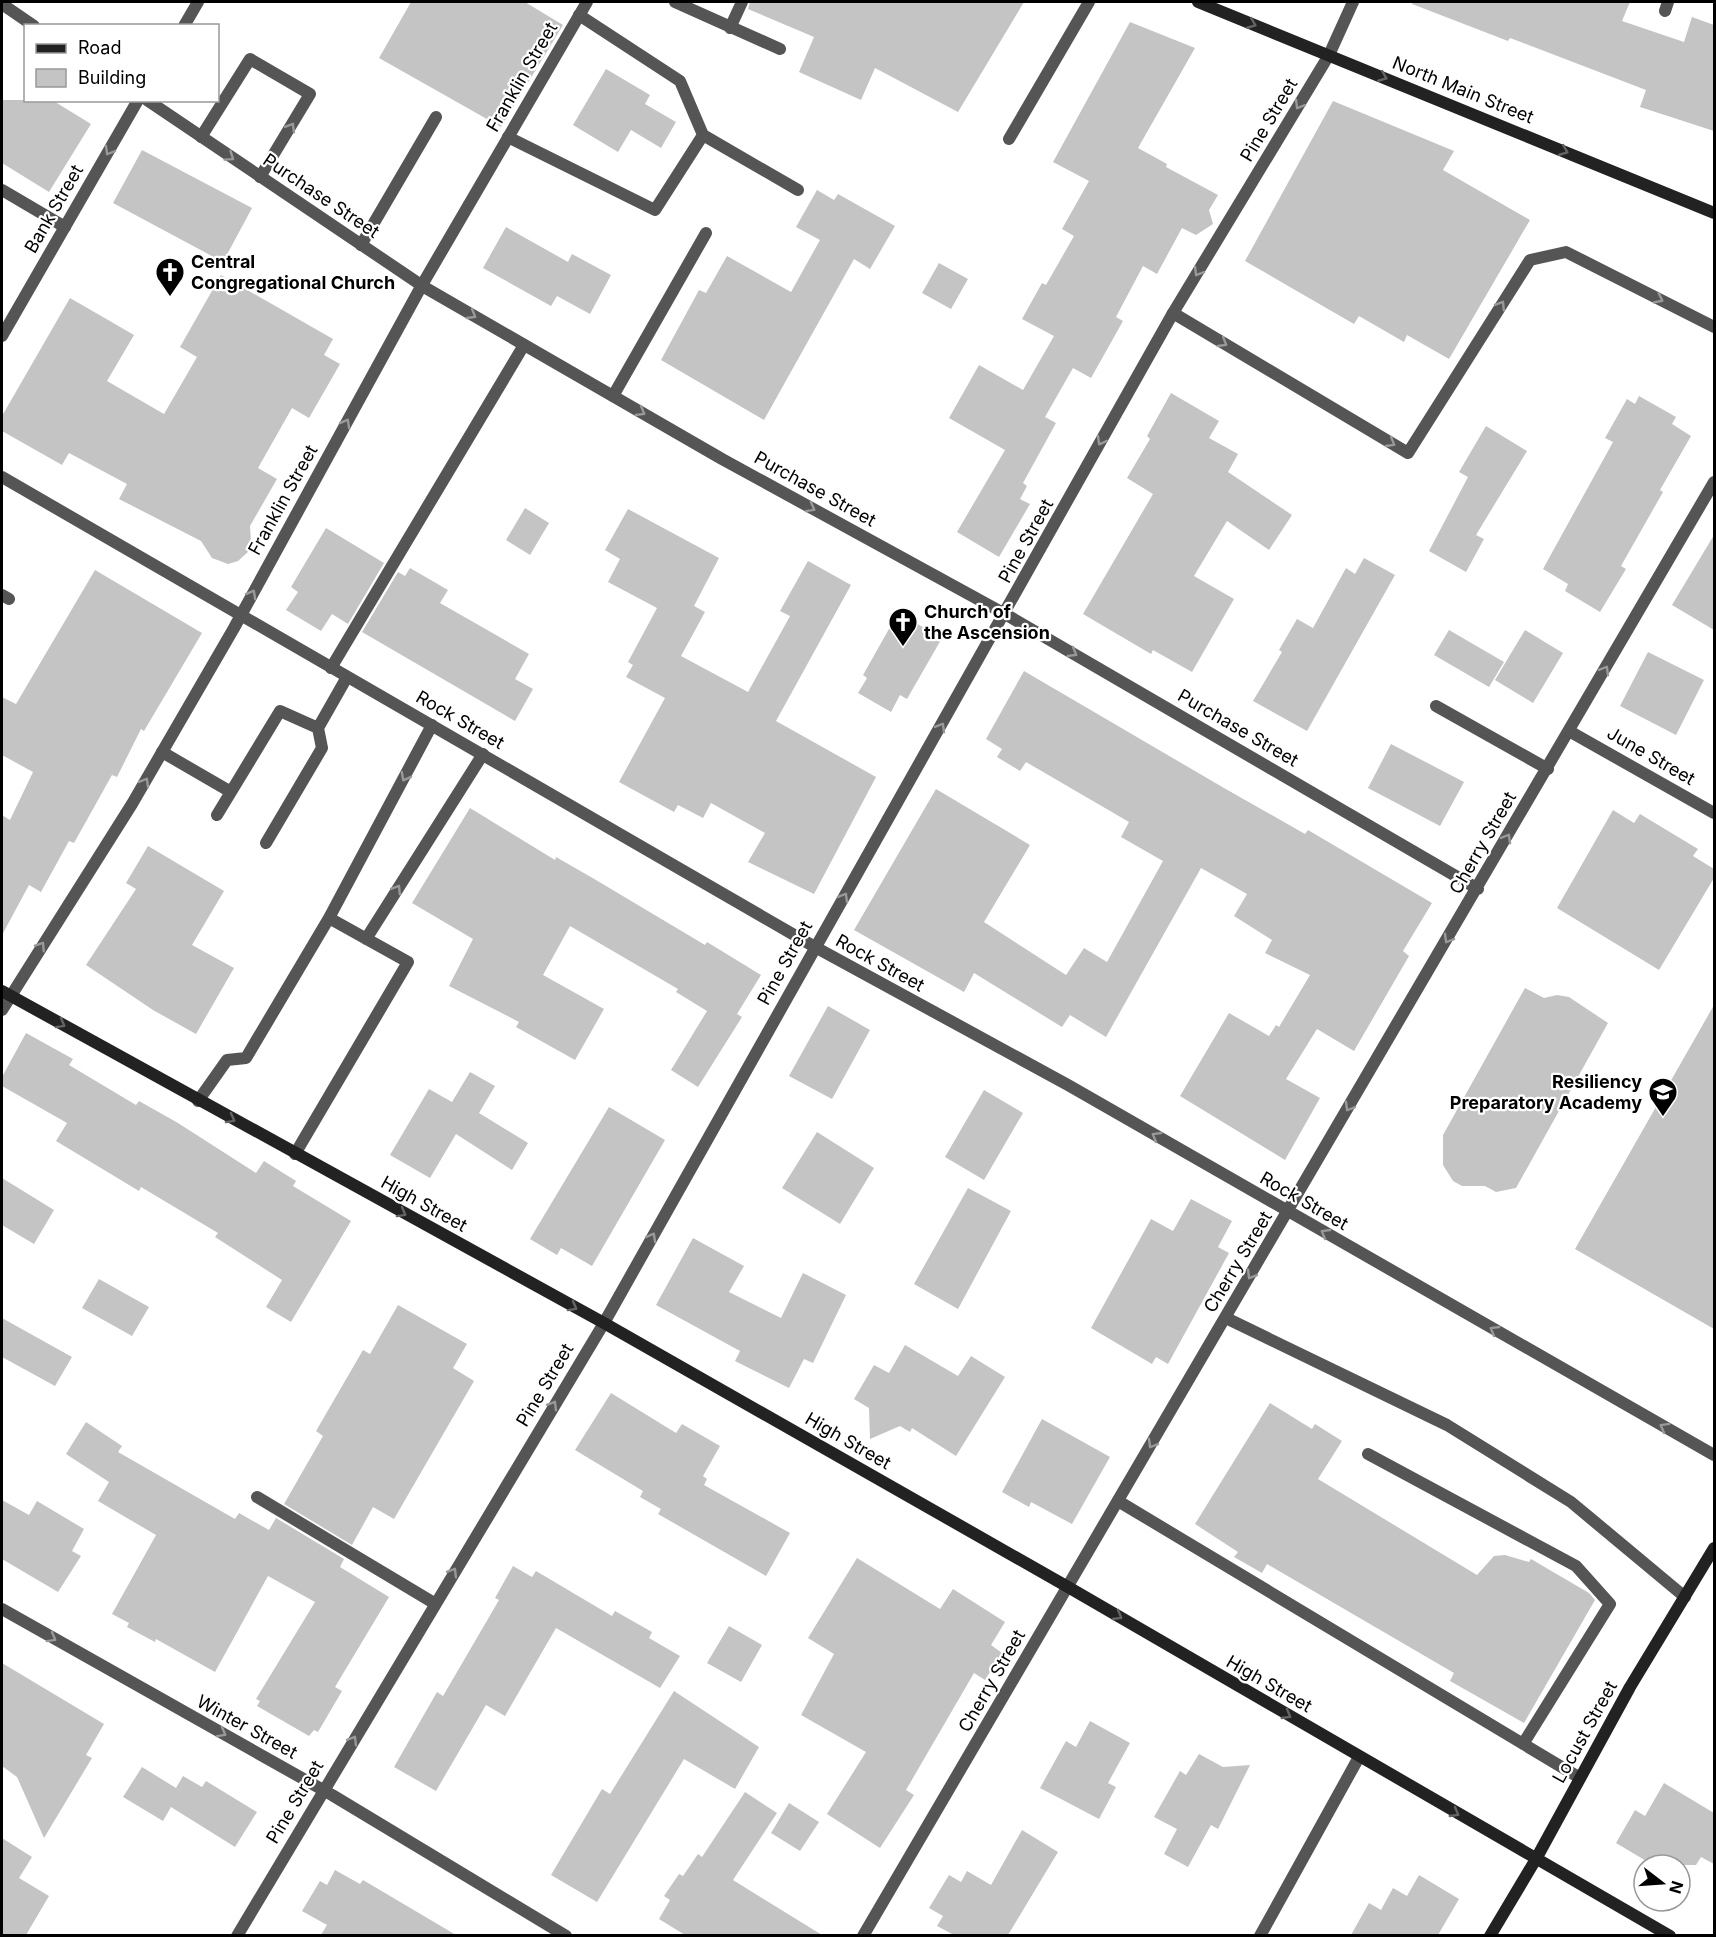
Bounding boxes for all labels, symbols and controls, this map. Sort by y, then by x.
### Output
one-way arrow [1246,17,1257,29]
street label: Franklin Street [482,18,561,135]
legend [24,24,219,102]
text: Road [78,37,121,58]
street label: North Main Street [1390,52,1537,127]
text: Building [78,67,146,88]
one-way arrow [1377,70,1388,82]
street label: Pine Street [1236,74,1302,165]
one-way arrow [1294,99,1306,109]
one-way arrow [283,123,295,133]
one-way arrow [1558,144,1569,156]
one-way arrow [104,145,116,155]
street label: Purchase Street [259,149,383,242]
one-way arrow [224,150,235,161]
street label: Bank Street [20,161,87,257]
place label: Central Congregational Church [191,251,395,293]
church icon: Central Congregational Church [154,256,186,298]
one-way arrow [1193,266,1205,276]
one-way arrow [1652,292,1663,303]
one-way arrow [1494,301,1505,312]
one-way arrow [466,308,476,319]
one-way arrow [1217,335,1227,347]
one-way arrow [635,405,645,416]
one-way arrow [339,419,350,429]
one-way arrow [1097,435,1109,446]
one-way arrow [1385,436,1395,447]
street label: Franklin Street [244,441,322,559]
street label: Purchase Street [751,447,880,531]
street label: Pine Street [994,495,1057,586]
one-way arrow [805,501,815,512]
one-way arrow [245,590,256,600]
place label: Church of the Ascension [924,601,1050,643]
church icon: Church of the Ascension [887,606,919,648]
one-way arrow [1067,646,1077,658]
one-way arrow [1598,665,1609,676]
street label: Purchase Street [1174,685,1302,771]
street label: Rock Street [413,686,508,753]
street label: June Street [1604,722,1699,789]
one-way arrow [933,723,945,733]
one-way arrow [400,771,412,782]
one-way arrow [138,778,150,788]
street label: Cherry Street [1445,788,1520,898]
one-way arrow [1500,834,1511,844]
one-way arrow [390,885,401,896]
one-way arrow [837,892,848,903]
street label: Pine Street [753,917,816,1008]
street label: Rock Street [832,930,928,996]
one-way arrow [1444,933,1455,943]
one-way arrow [34,942,45,953]
one-way arrow [55,1017,65,1028]
place label: Resiliency Preparatory Academy [1450,1071,1642,1113]
school or university icon: Resiliency Preparatory Academy [1647,1076,1679,1118]
one-way arrow [1345,1101,1357,1111]
one-way arrow [225,1112,236,1123]
one-way arrow [1152,1132,1162,1143]
street label: Rock Street [1257,1167,1352,1234]
street label: High Street [377,1171,471,1236]
one-way arrow [396,1206,407,1217]
street label: Cherry Street [1199,1207,1276,1316]
one-way arrow [1321,1229,1331,1241]
one-way arrow [645,1233,656,1243]
one-way arrow [1246,1269,1258,1279]
one-way arrow [567,1299,578,1311]
one-way arrow [1490,1326,1500,1338]
street label: Pine Street [512,1339,578,1430]
one-way arrow [546,1401,558,1411]
street label: High Street [802,1408,895,1474]
one-way arrow [1659,1422,1670,1434]
one-way arrow [1147,1438,1159,1448]
one-way arrow [445,1568,457,1578]
one-way arrow [1112,1609,1122,1621]
street label: Cherry Street [954,1626,1029,1736]
one-way arrow [46,1631,56,1642]
street label: High Street [1223,1651,1316,1717]
street label: Locust Street [1548,1677,1621,1786]
street label: Winter Street [193,1690,301,1763]
one-way arrow [1281,1707,1291,1719]
one-way arrow [216,1726,226,1738]
one-way arrow [346,1736,357,1746]
street label: Pine Street [262,1756,328,1847]
one-way arrow [1449,1806,1459,1817]
north arrow [1632,1853,1692,1913]
text: N [1665,1879,1688,1896]

